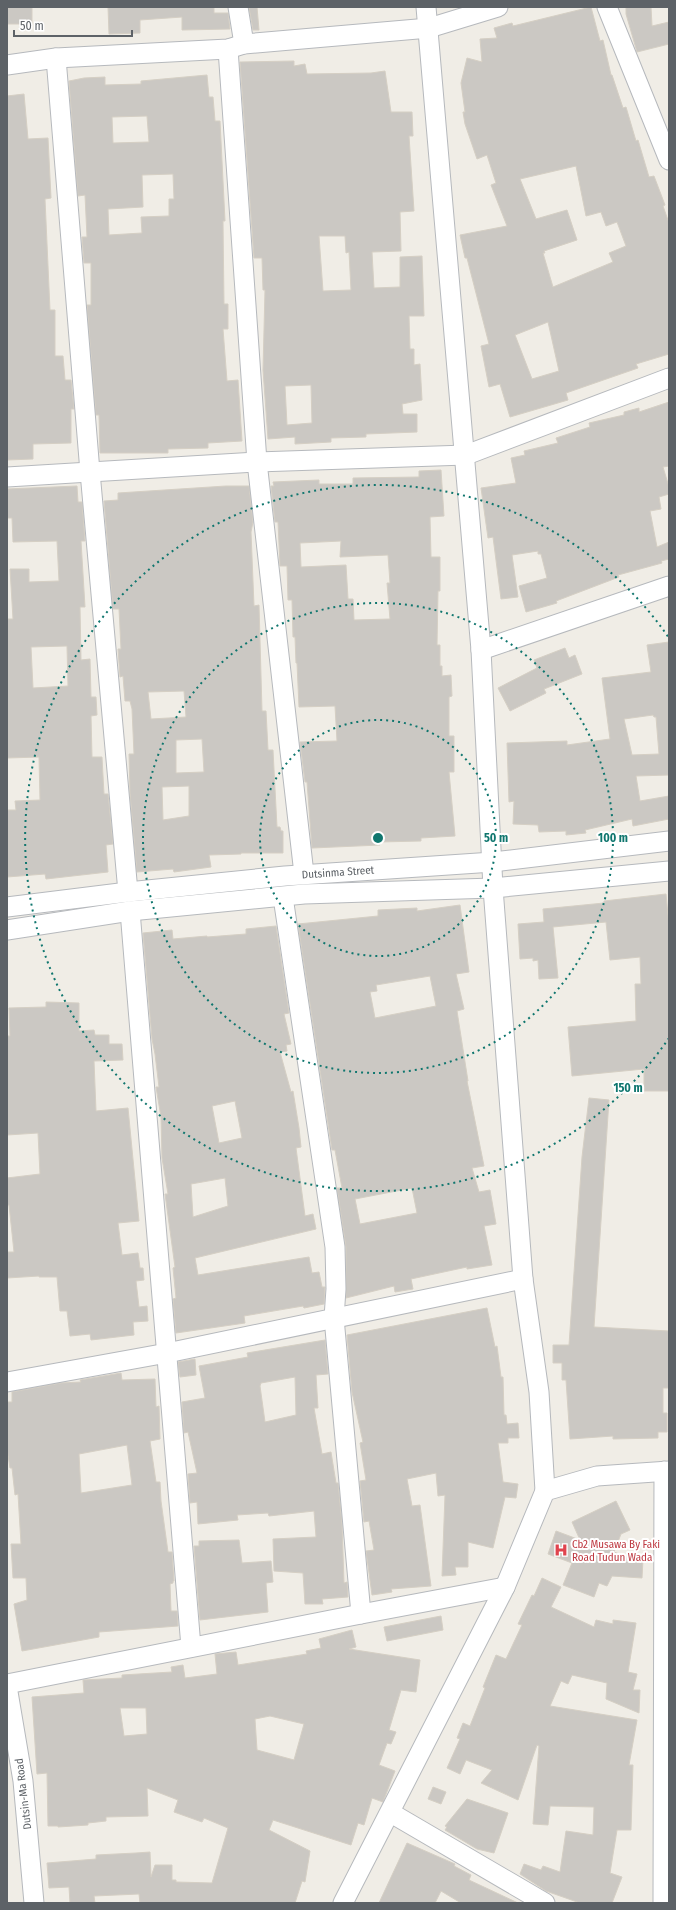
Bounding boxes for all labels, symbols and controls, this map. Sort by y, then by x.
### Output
scale bar [14,12,132,38]
text: 50 m [20,19,44,33]
centre of rings [371,831,385,845]
text: 50 m [484,831,508,845]
text: 100 m [598,831,628,845]
street label: Dutsinma Street [301,863,375,882]
text: 150 m [613,1081,643,1095]
place label: Cb2 Musawa By Faki Road Tudun Wada [572,1538,660,1564]
hospital icon: Cb2 Musawa By Faki Road Tudun Wada [553,1542,569,1558]
street label: Dutsin-Ma Road [13,1758,34,1830]

